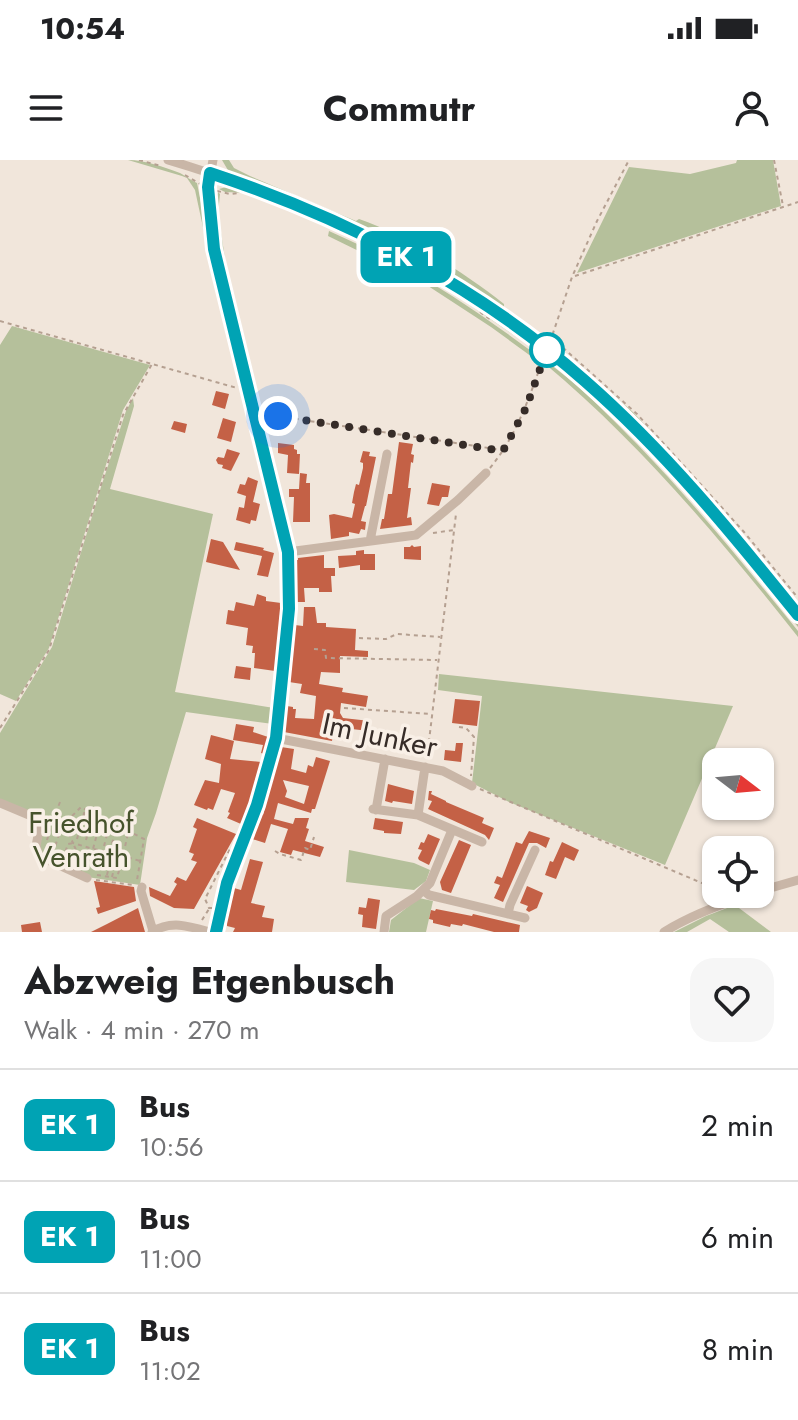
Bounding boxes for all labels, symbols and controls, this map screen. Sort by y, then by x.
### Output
text: 10:54 [40,7,125,50]
text: Commutr [323,82,475,134]
icon: menu [24,86,68,130]
icon: person [730,86,774,130]
line badge: EK 1 [350,231,462,283]
text: EK 1 [376,236,436,277]
unlabelled marker [530,333,564,367]
your location [258,396,298,436]
street label: Im Junker [318,702,442,768]
north arrow [702,748,774,820]
map controls [702,748,774,908]
park label: Friedhof Venrath [28,801,135,878]
button: locate [702,836,774,908]
text: Abzweig Etgenbusch [24,953,395,1008]
button: heart [690,958,774,1042]
text: Walk · 4 min · 270 m [24,1011,260,1049]
text: Bus [139,1085,190,1128]
text: EK 1 [40,1104,99,1145]
text: 2 min [701,1104,774,1147]
text: 10:56 [139,1128,204,1166]
text: Bus [139,1197,190,1240]
text: EK 1 [40,1216,99,1257]
text: 6 min [701,1216,774,1259]
text: 11:00 [139,1240,202,1278]
text: Bus [139,1309,190,1352]
text: EK 1 [40,1328,99,1369]
text: 8 min [702,1328,774,1371]
text: 11:02 [139,1352,201,1390]

